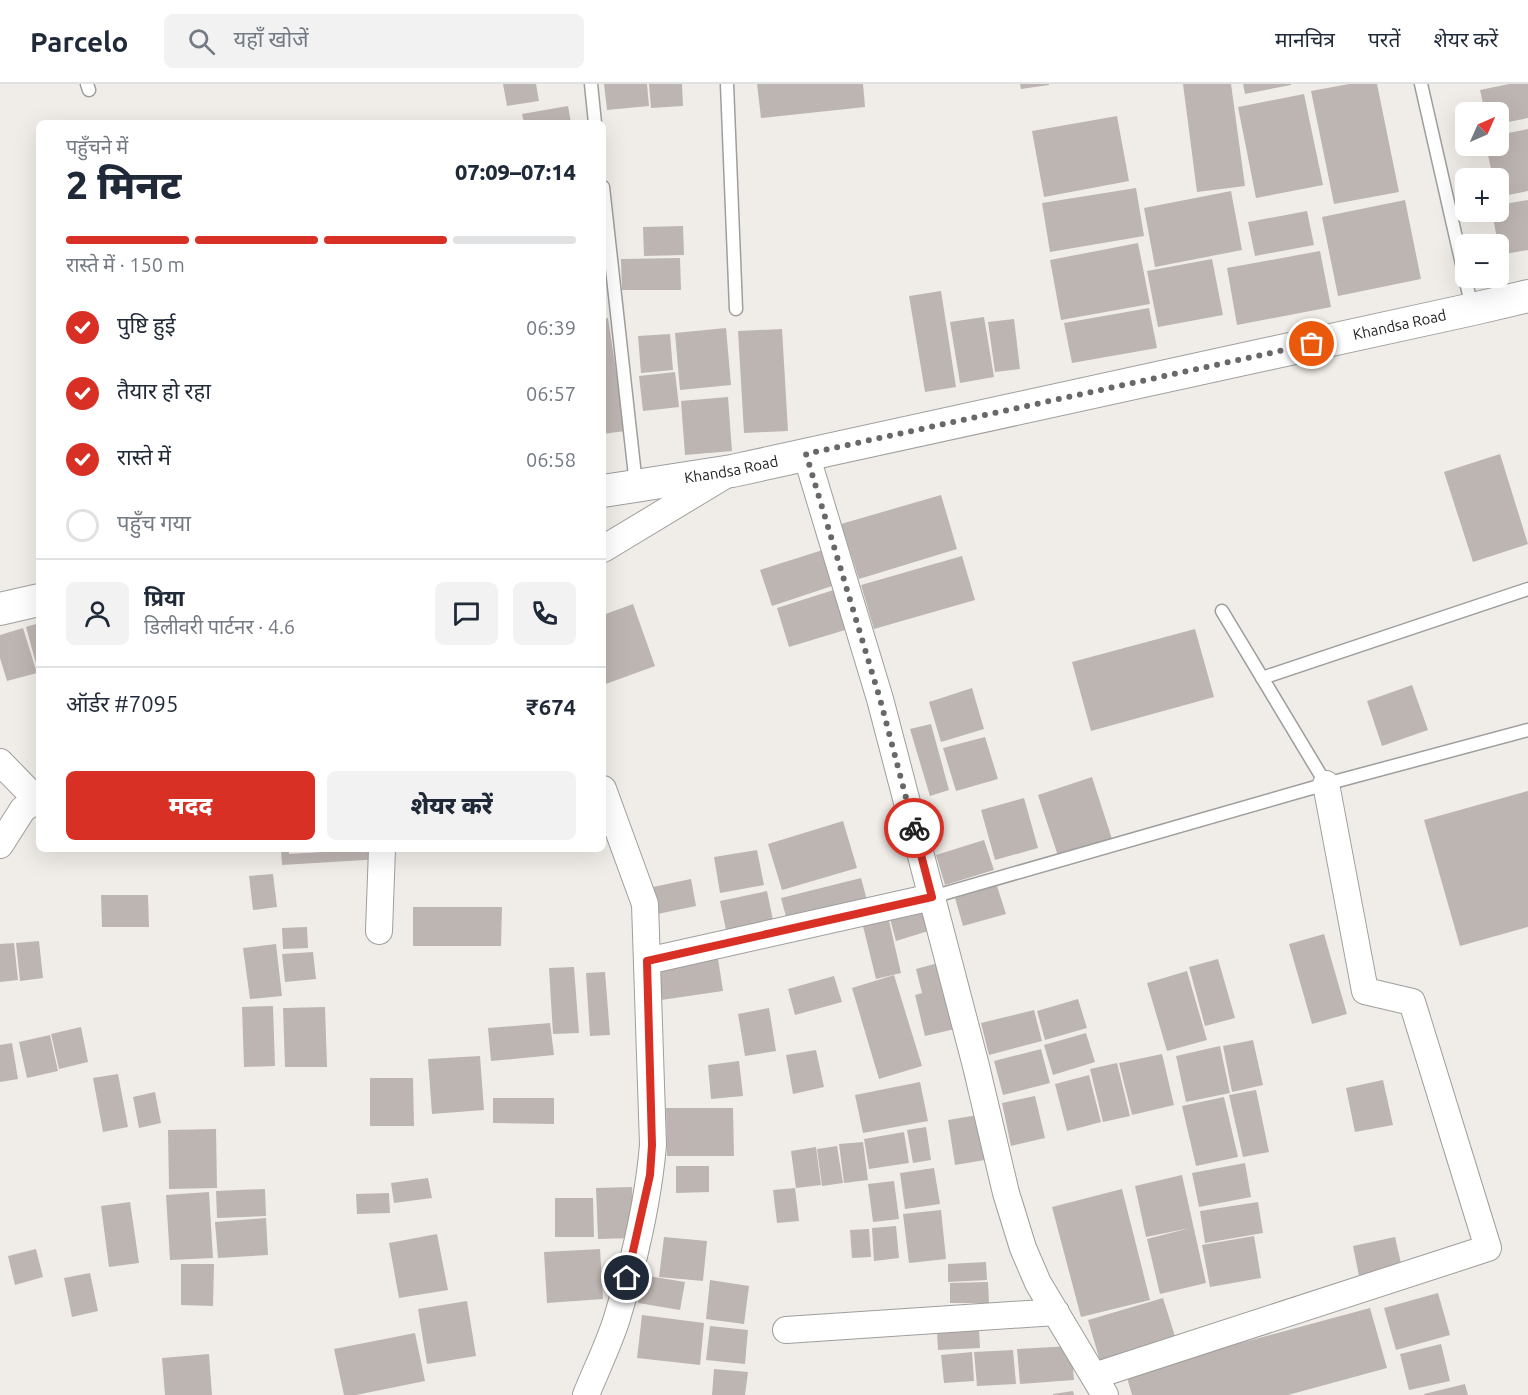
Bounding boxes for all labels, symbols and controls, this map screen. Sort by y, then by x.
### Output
search box [164,14,584,68]
icon: search [185,25,218,58]
text: Parcelo [30,26,128,57]
text: यहाँ खोजें [233,26,309,51]
text: मानचित्र [1275,27,1335,51]
text: परतें [1368,27,1400,51]
text: शेयर करें [1433,27,1498,51]
north arrow [1455,102,1509,156]
map controls [1455,102,1509,288]
text: पहुँचने में [66,135,128,158]
text: 07:09–07:14 [455,159,576,184]
text: 2 मिनट [66,163,181,206]
button: + [1455,168,1509,222]
button: − [1455,234,1509,288]
text: रास्ते में · 150 m [66,253,185,276]
street label: Khandsa Road [1351,306,1448,343]
icon: check [66,311,99,344]
text: पुष्टि हुई [117,312,176,337]
text: 06:39 [526,316,576,339]
pin [1286,318,1337,369]
icon: bag [1295,327,1328,360]
icon: check [66,377,99,410]
text: तैयार हो रहा [117,378,211,403]
text: 06:57 [526,382,576,405]
icon: check [66,443,99,476]
text: रास्ते में [117,444,171,469]
text: 06:58 [526,448,576,471]
street label: Khandsa Road [683,452,780,486]
text: पहुँच गया [117,510,191,535]
button: person [66,582,129,645]
button: chat [435,582,498,645]
button: phone [513,582,576,645]
text: प्रिया [144,585,184,610]
text: डिलीवरी पार्टनर · 4.6 [144,615,295,638]
text: ऑर्डर #7095 [66,691,178,716]
text: ₹674 [526,694,576,719]
button: मदद [66,771,315,840]
button: शेयर करें [327,771,576,840]
courier [884,798,944,858]
icon: bike [898,812,931,845]
pin [601,1252,652,1303]
icon: home [610,1261,643,1294]

